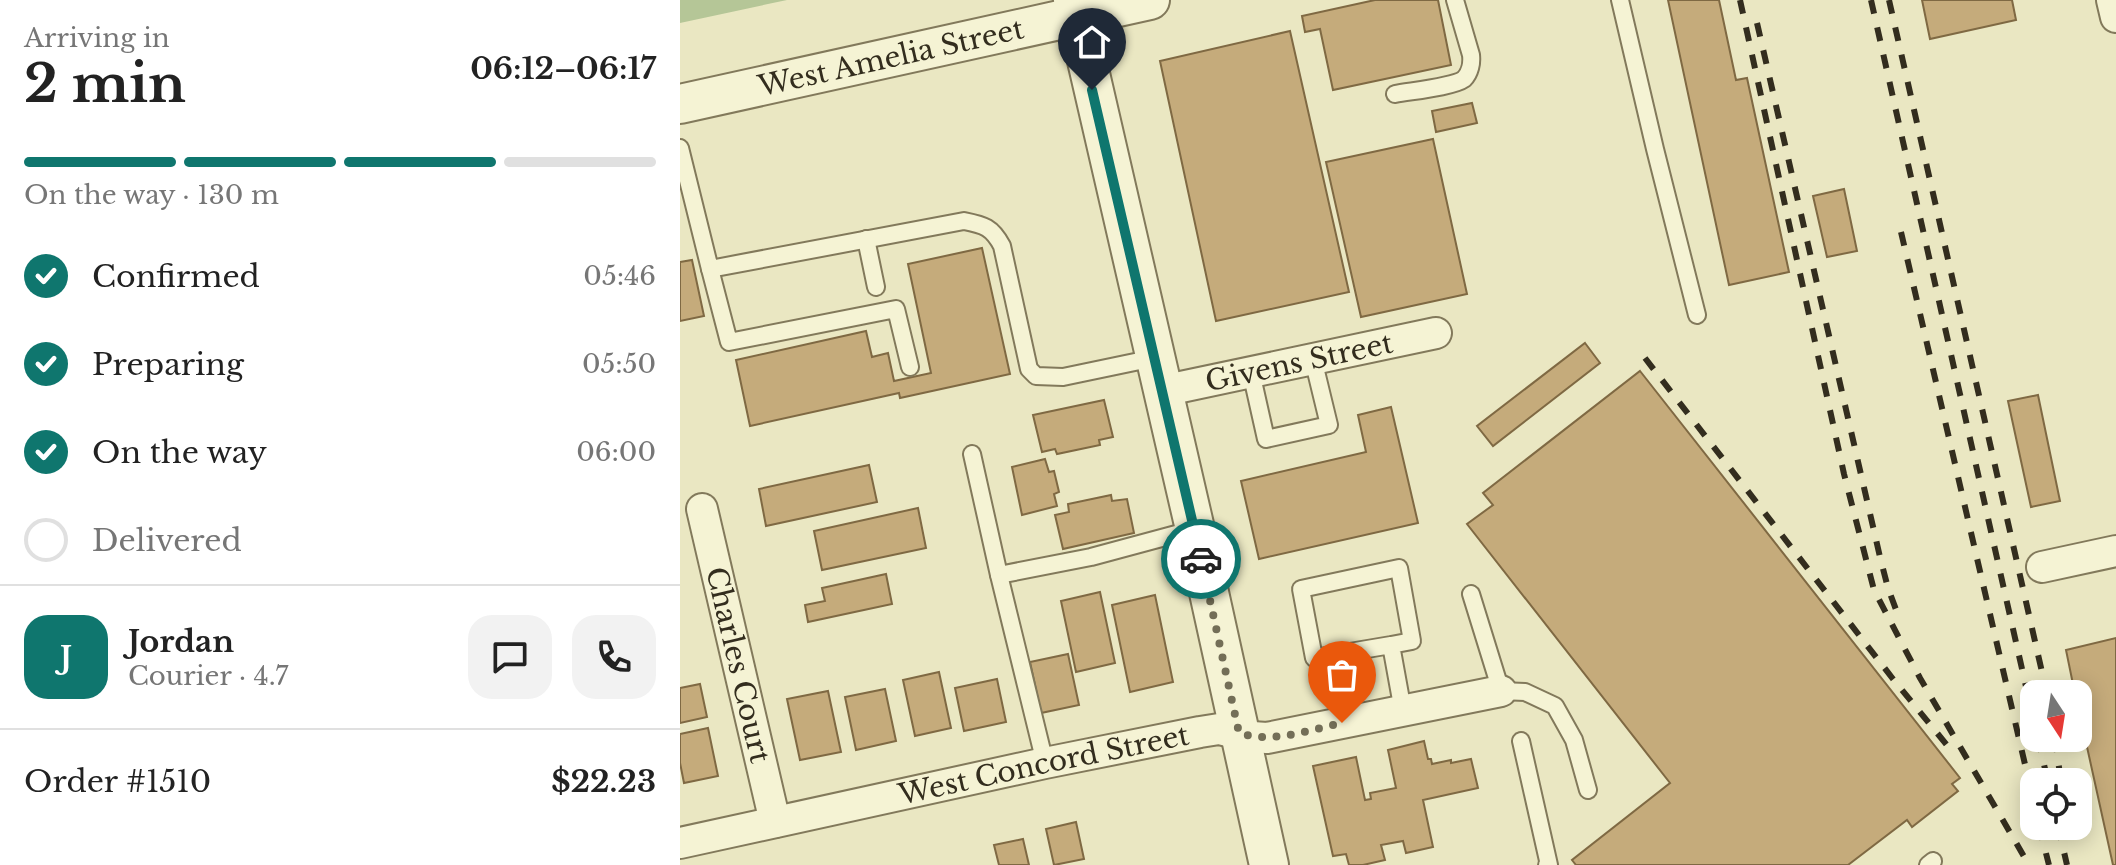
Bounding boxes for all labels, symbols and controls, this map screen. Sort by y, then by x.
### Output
pin [1058,8,1126,90]
street label: West Amelia Street [754,11,1027,104]
icon: home [1070,20,1114,64]
text: Arriving in [24,22,170,54]
text: 06:12–06:17 [470,50,656,87]
text: 2 min [24,52,186,116]
text: On the way · 130 m [24,179,279,211]
icon: check [24,254,68,298]
text: Confirmed [92,258,260,295]
text: 05:46 [583,260,656,292]
street label: Givens Street [1202,326,1396,399]
icon: check [24,342,68,386]
text: Preparing [92,346,244,383]
text: 05:50 [582,348,656,380]
icon: check [24,430,68,474]
text: On the way [92,434,267,471]
text: 06:00 [576,436,656,468]
courier [1161,519,1241,599]
text: Delivered [92,522,242,559]
icon: car [1179,537,1223,581]
street label: Charles Court [698,564,778,767]
button: chat [468,615,552,699]
button: phone [572,615,656,699]
text: Jordan [128,623,234,660]
text: J [60,639,72,676]
pin [1308,641,1376,723]
icon: bag [1320,653,1364,697]
text: Courier · 4.7 [128,660,288,692]
north arrow [2020,680,2092,752]
map controls [2020,680,2092,840]
street label: West Concord Street [894,718,1192,813]
text: Order #1510 [24,763,211,800]
text: $22.23 [551,763,656,800]
button: locate [2020,768,2092,840]

